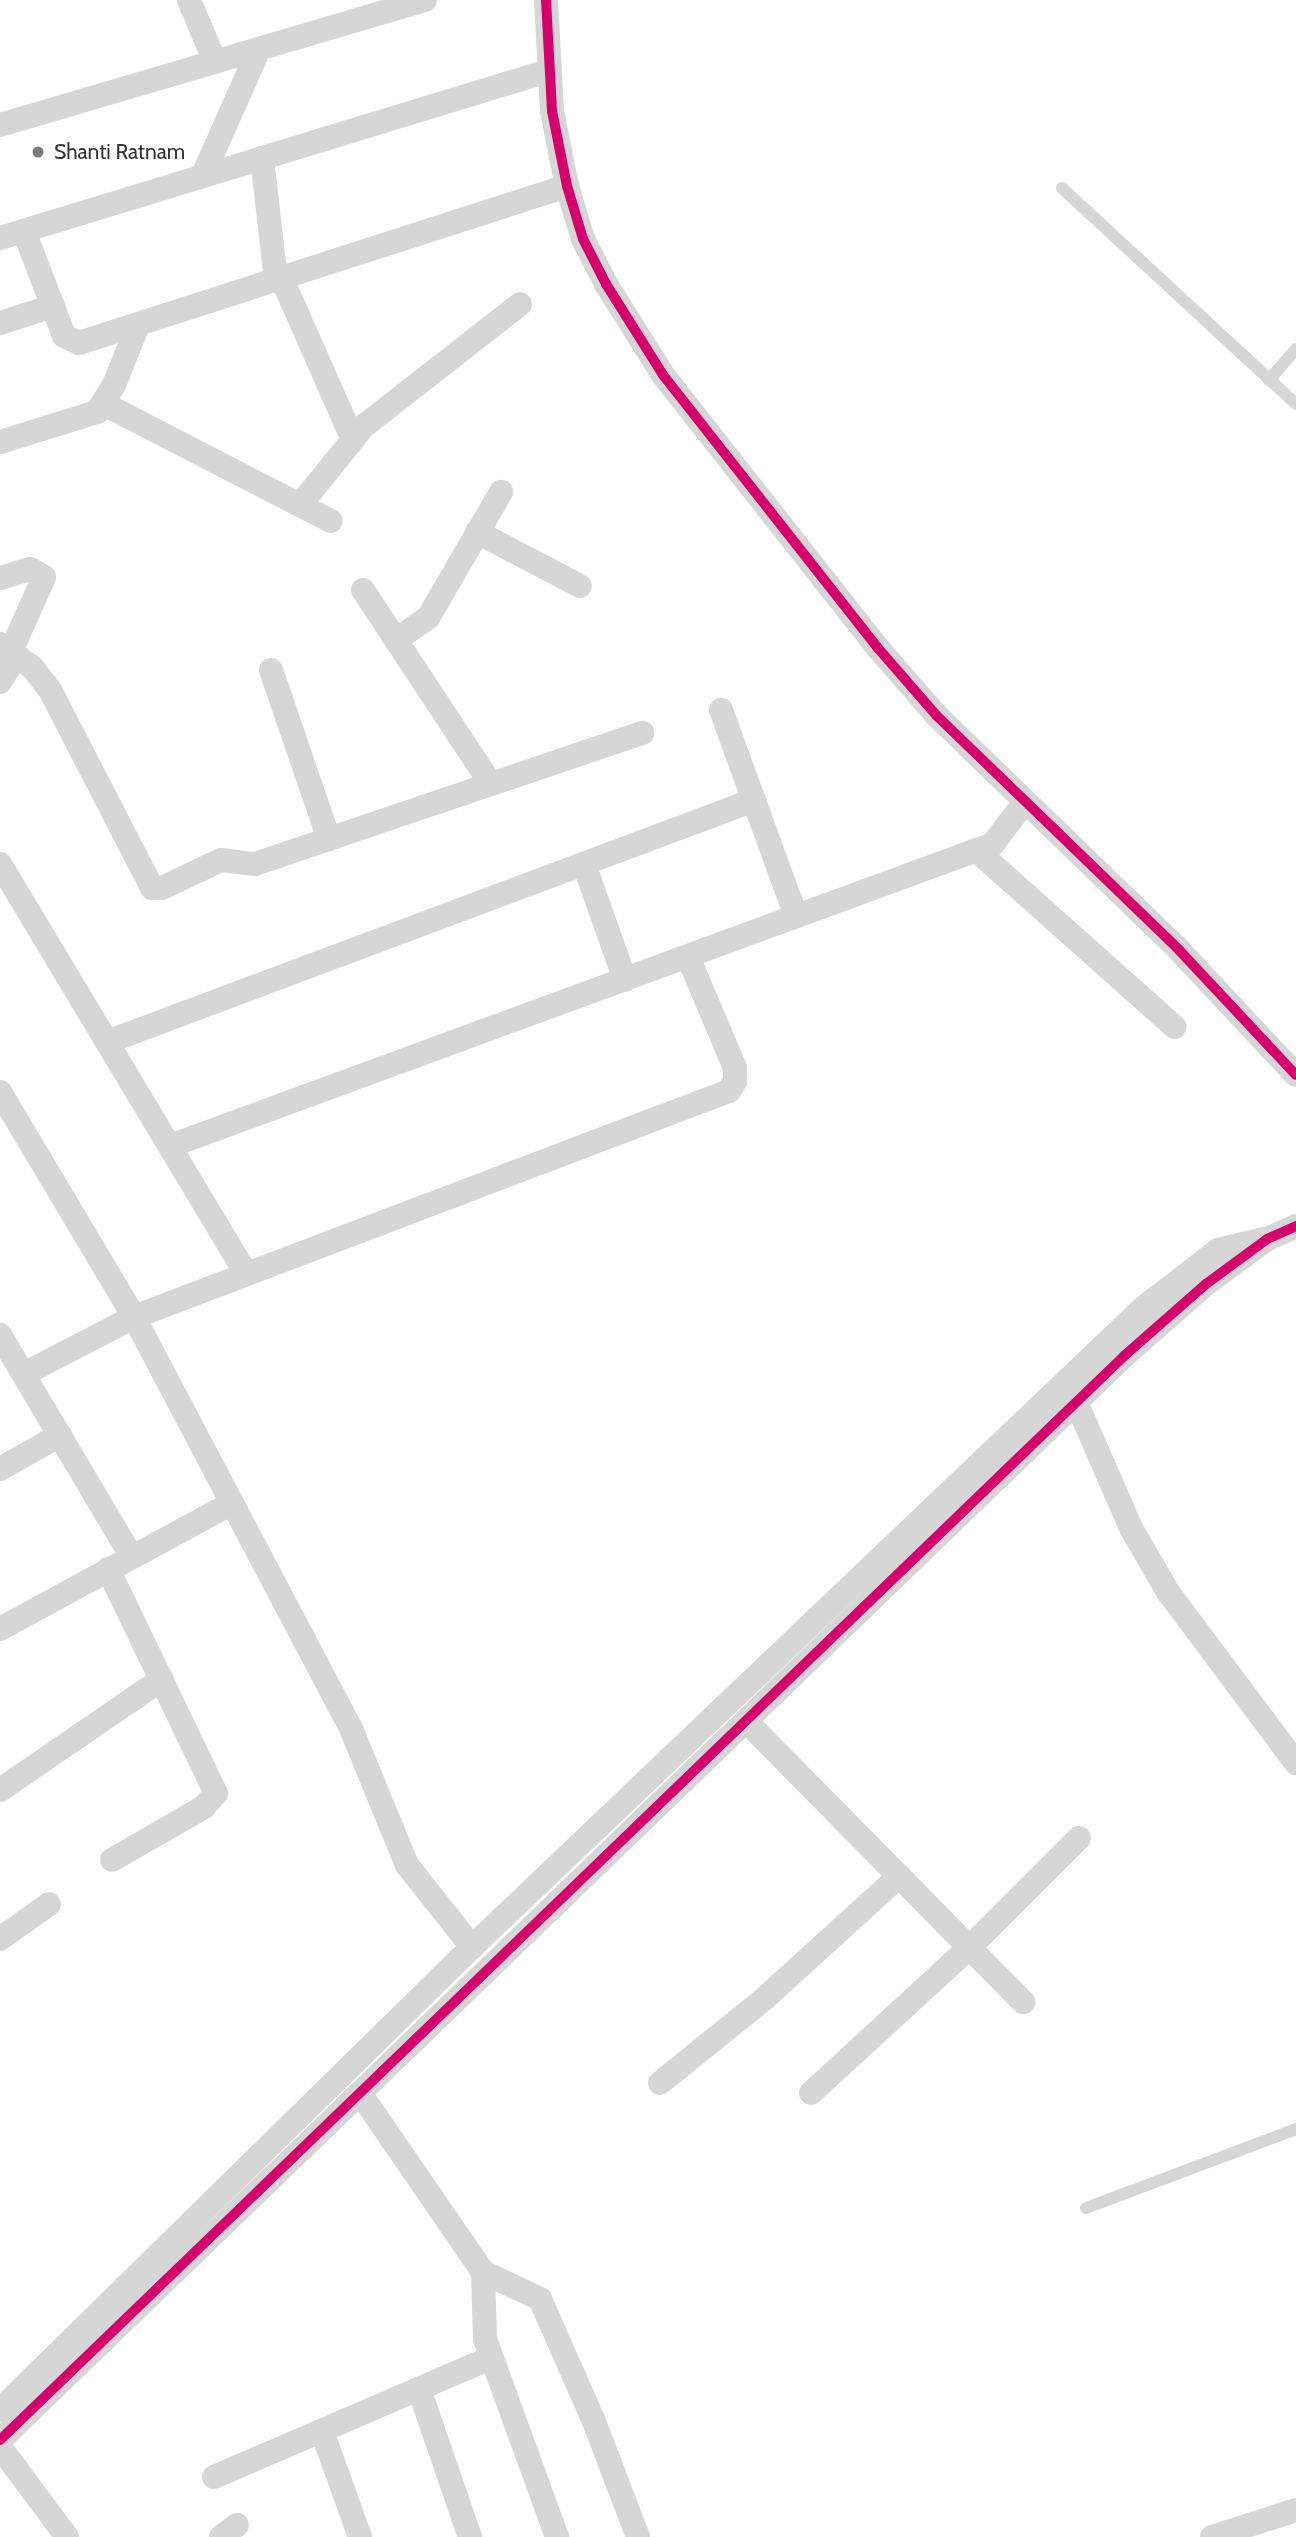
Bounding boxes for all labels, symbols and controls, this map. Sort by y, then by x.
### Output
place label: Shanti Ratnam [54,139,185,165]
marker: Shanti Ratnam [28,142,48,162]

